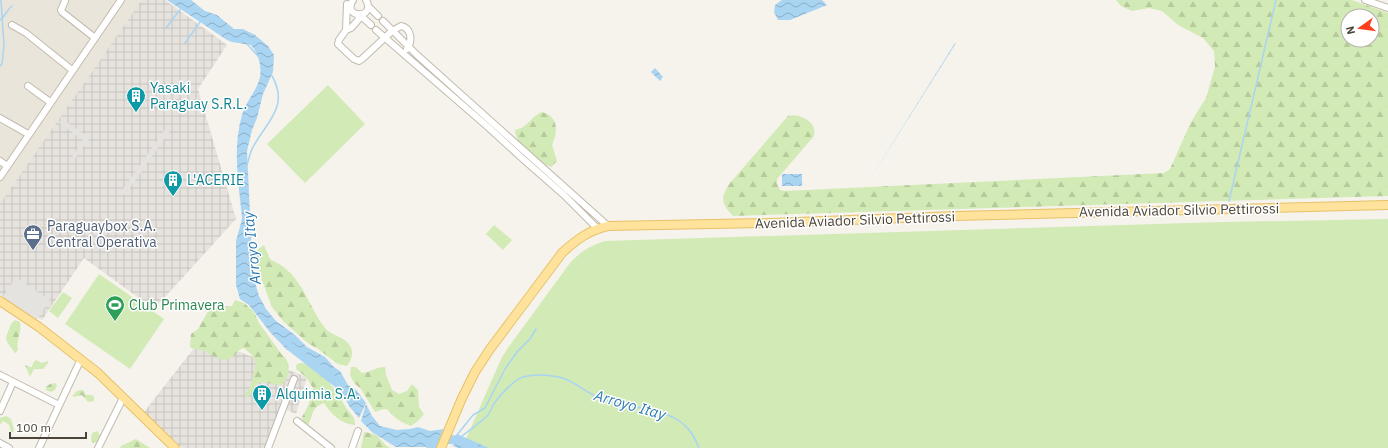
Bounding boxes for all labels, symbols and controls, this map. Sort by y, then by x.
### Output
north arrow [1340,8,1380,48]
text: N [1343,25,1358,36]
place label: Yasaki Paraguay S.R.L. [150,79,247,113]
building icon: Yasaki Paraguay S.R.L. [125,85,147,113]
building icon: L'ACERIE [162,169,184,197]
place label: L'ACERIE [187,171,244,189]
street label: Avenida Aviador Silvio Pettirossi [1079,199,1279,221]
street label: Avenida Aviador Silvio Pettirossi [755,208,955,232]
water label: Arroyo Itay [238,210,265,287]
place label: Paraguaybox S.A. Central Operativa [47,217,157,251]
office icon: Paraguaybox S.A. Central Operativa [22,223,44,251]
sports icon: Club Primavera [104,294,126,322]
place label: Club Primavera [129,296,225,314]
building icon: Alquimia S.A. [251,383,273,411]
place label: Alquimia S.A. [276,385,360,403]
water label: Arroyo Itay [591,385,669,424]
scale bar [10,414,86,440]
text: 100 m [16,420,51,435]

